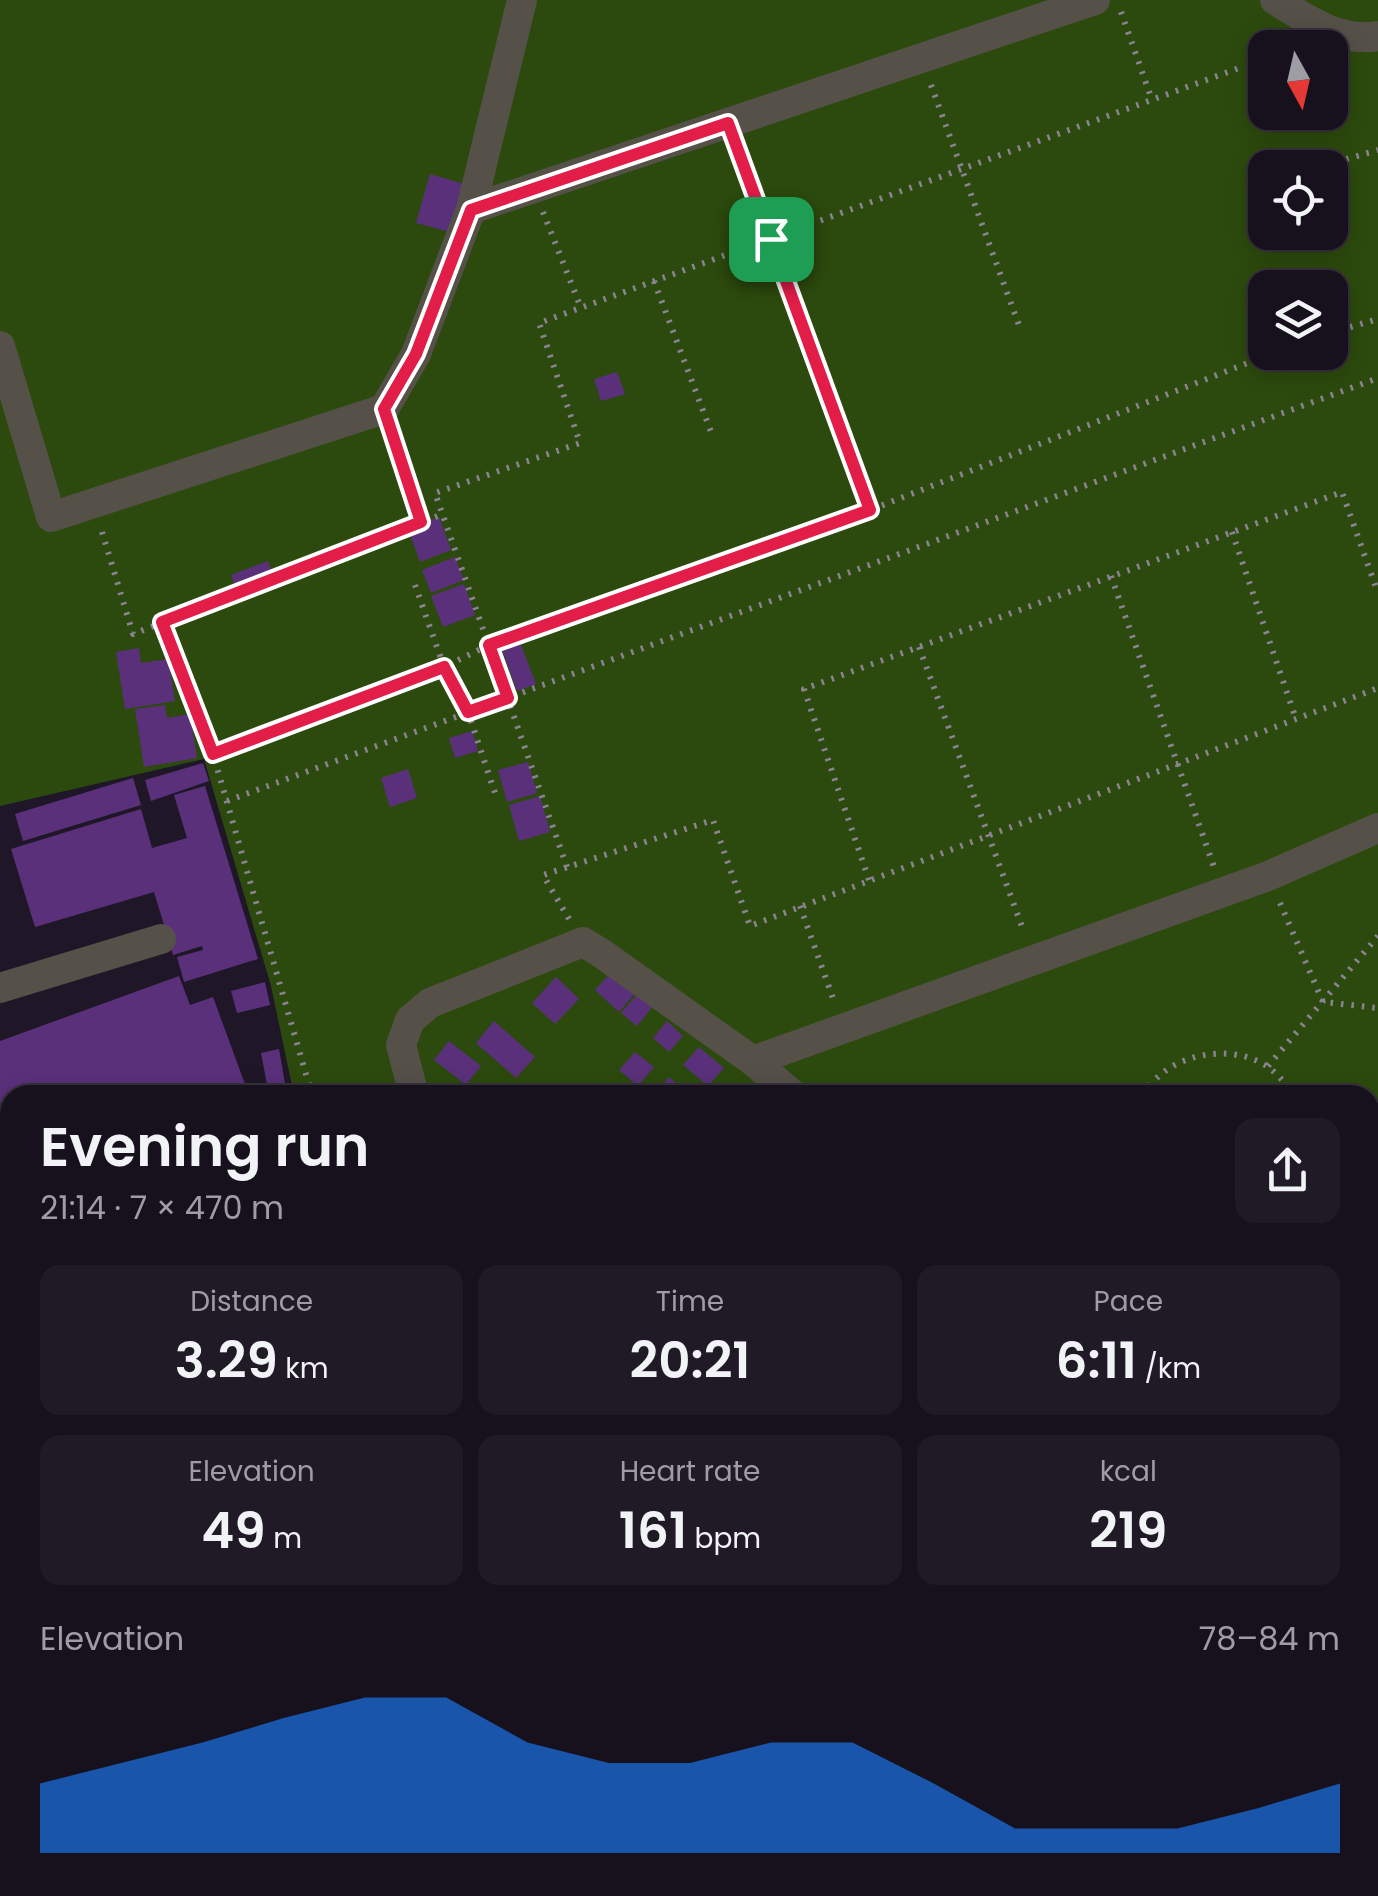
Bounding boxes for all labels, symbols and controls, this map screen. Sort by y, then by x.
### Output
north arrow [1248,30,1348,130]
map controls [1248,30,1348,370]
button: locate [1248,150,1348,250]
pin [729,197,814,282]
icon: arrive [744,212,799,267]
button: layers [1248,270,1348,370]
text: Evening run [40,1108,369,1185]
button: share [1235,1118,1340,1223]
text: 21:14 · 7 × 470 m [40,1185,284,1230]
text: Distance [190,1282,313,1321]
text: Time [656,1282,724,1321]
text: Pace [1094,1282,1163,1321]
text: 3.29 [175,1325,278,1396]
text: 20:21 [630,1325,750,1396]
text: 6:11 [1056,1325,1137,1396]
text: km [278,1349,329,1388]
text: /km [1137,1349,1201,1388]
text: Elevation [189,1452,315,1491]
text: Heart rate [620,1452,760,1491]
text: kcal [1100,1452,1157,1491]
text: 49 [201,1495,266,1566]
text: 161 [619,1495,687,1566]
text: 219 [1089,1495,1167,1566]
text: m [266,1519,302,1558]
text: bpm [687,1519,761,1558]
text: Elevation [40,1616,184,1661]
text: 78–84 m [1199,1616,1340,1661]

